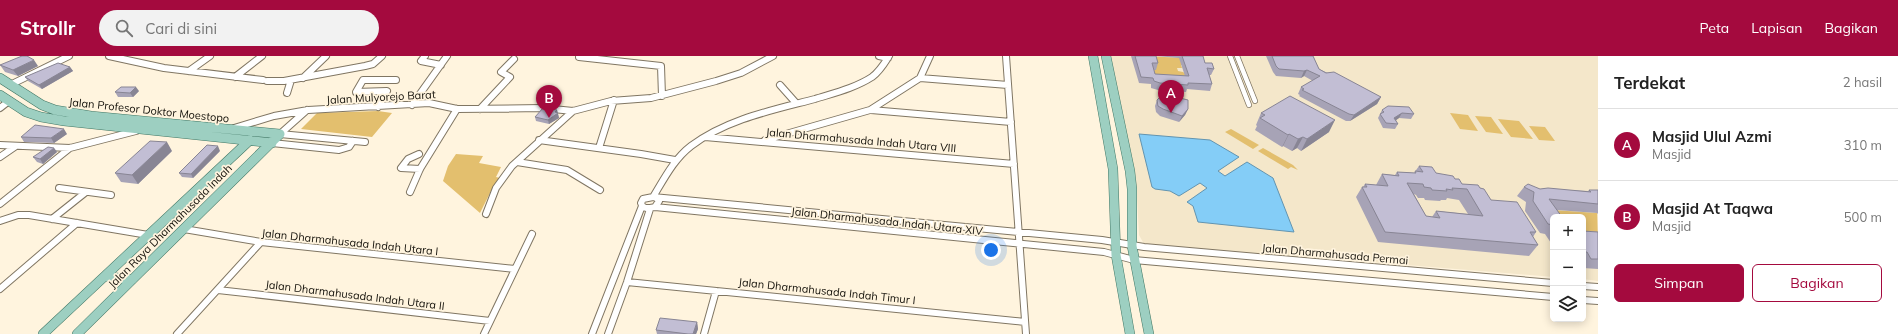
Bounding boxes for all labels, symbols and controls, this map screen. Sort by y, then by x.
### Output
search box [99,10,379,46]
text: Strollr [20,16,75,40]
icon: search [113,17,135,39]
text: Cari di sini [145,19,217,38]
text: Peta [1700,19,1729,37]
text: Lapisan [1751,19,1803,37]
text: Bagikan [1825,19,1878,37]
text: Terdekat [1614,72,1685,93]
text: 2 hasil [1843,74,1882,90]
pin: A [1158,80,1184,113]
pin: B [536,85,562,118]
street label: Jalan Mulyorejo Barat [326,87,436,107]
street label: Jalan Profesor Doktor Moestopo [68,95,230,125]
street label: Jalan Dharmahusada Indah Utara VIII [765,125,957,155]
text: Masjid Ulul Azmi [1652,127,1772,146]
text: A [1622,137,1632,153]
text: 310 m [1844,137,1882,153]
text: Masjid [1652,146,1691,162]
street label: Jalan Raya Dharmahusada Indah [105,161,235,291]
text: Masjid At Taqwa [1652,199,1773,218]
street label: Jalan Dharmahusada Indah Utara XIV [790,204,984,238]
text: B [1623,209,1631,225]
text: 500 m [1844,209,1882,225]
map controls [1550,214,1586,322]
button: + [1550,214,1586,250]
text: Masjid [1652,218,1691,234]
street label: Jalan Dharmahusada Indah Utara I [261,226,439,258]
your location [981,240,1001,260]
street label: Jalan Dharmahusada Permai [1261,241,1409,267]
button: − [1550,250,1586,286]
button: Simpan [1614,264,1744,302]
button: Bagikan [1752,264,1882,302]
street label: Jalan Dharmahusada Indah Timur I [738,275,916,307]
street label: Jalan Dharmahusada Indah Utara II [265,277,445,313]
button: layers [1550,286,1586,322]

